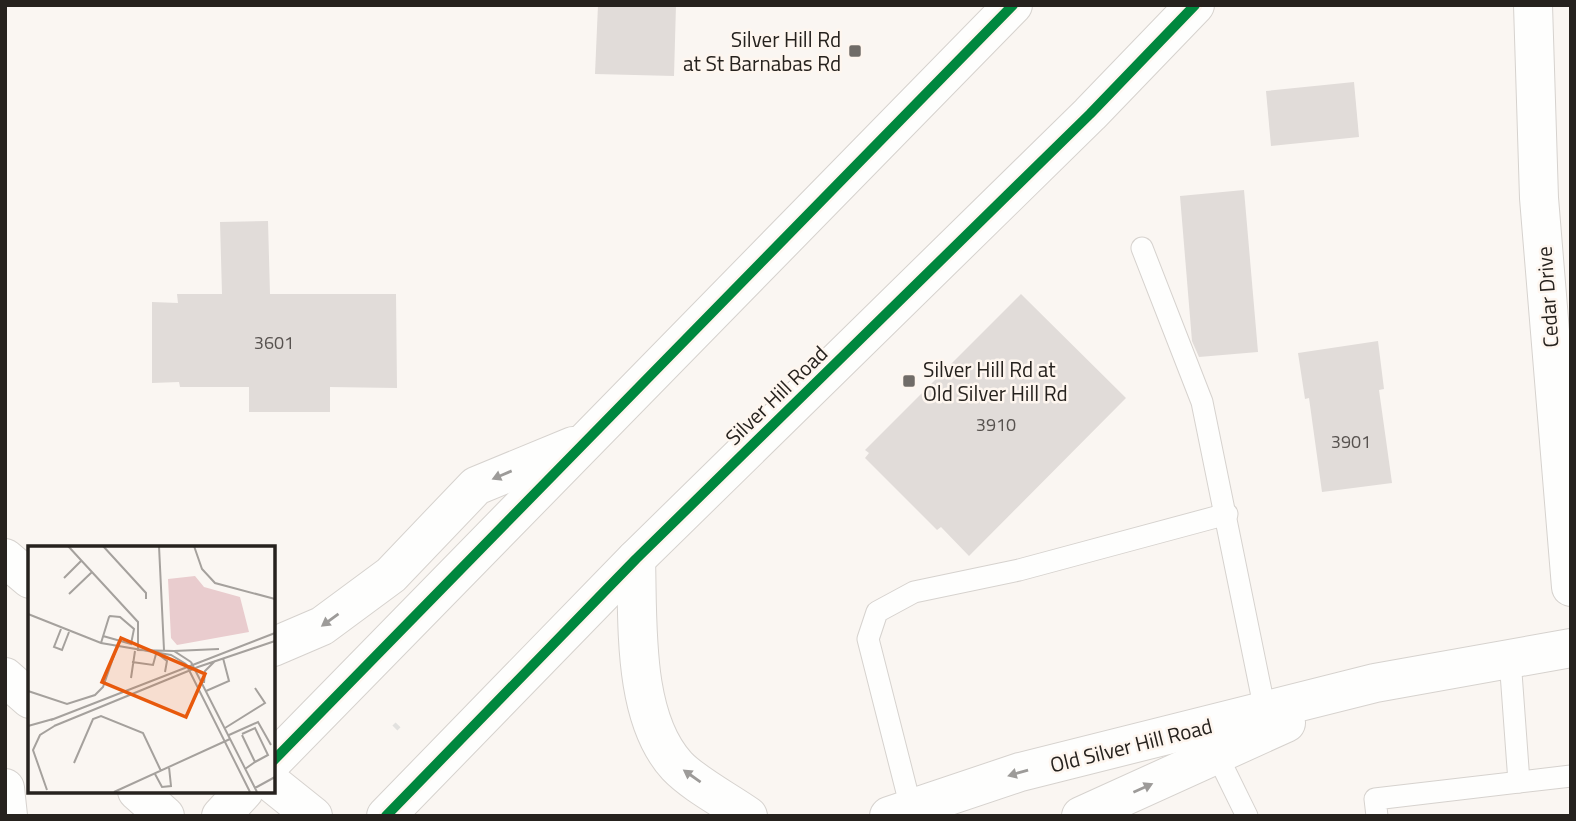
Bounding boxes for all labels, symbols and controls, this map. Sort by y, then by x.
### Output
place label: Silver Hill Rd at St Barnabas Rd [683,23,841,79]
marker: Silver Hill Rd at St Barnabas Rd [847,43,863,59]
street label: Cedar Drive [1528,245,1566,349]
house number: 3601 [254,329,294,356]
street label: Silver Hill Road [717,338,835,452]
place label: Silver Hill Rd at Old Silver Hill Rd [923,353,1068,409]
marker: Silver Hill Rd at Old Silver Hill Rd [901,373,917,389]
house number: 3910 [976,411,1016,438]
house number: 3901 [1331,428,1371,455]
one-way arrow [492,470,513,481]
inset map [28,546,275,793]
one-way arrow [321,613,339,627]
street label: Old Silver Hill Road [1046,709,1216,781]
one-way arrow [1007,769,1028,779]
one-way arrow [683,770,701,784]
one-way arrow [1133,782,1153,794]

